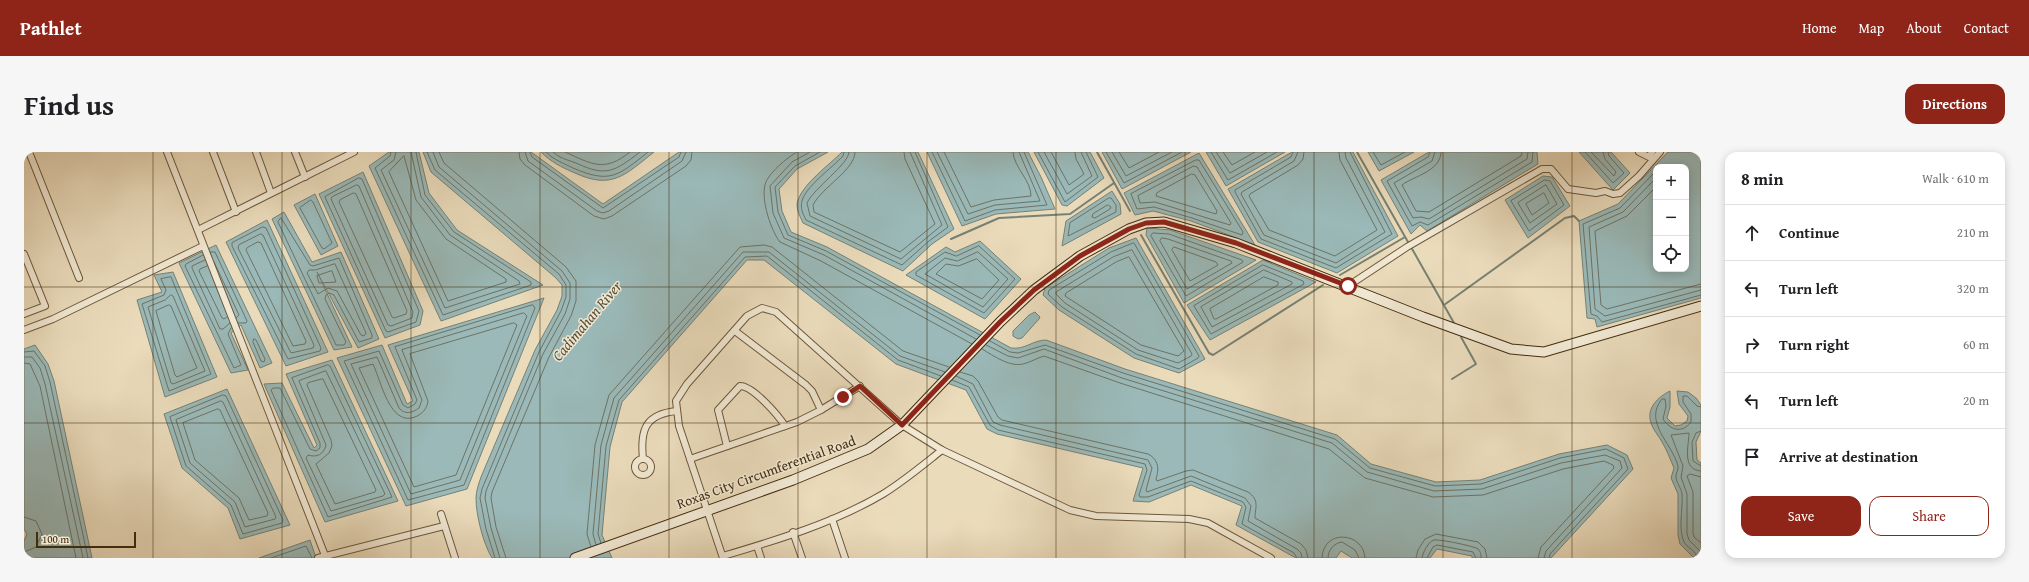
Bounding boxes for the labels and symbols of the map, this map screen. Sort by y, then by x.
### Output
water label: Cadimahan River [547,276,627,365]
route start [1339,277,1357,295]
route end [834,388,852,406]
street label: Roxas City Circumferential Road [674,430,859,514]
scale bar [36,530,136,549]

